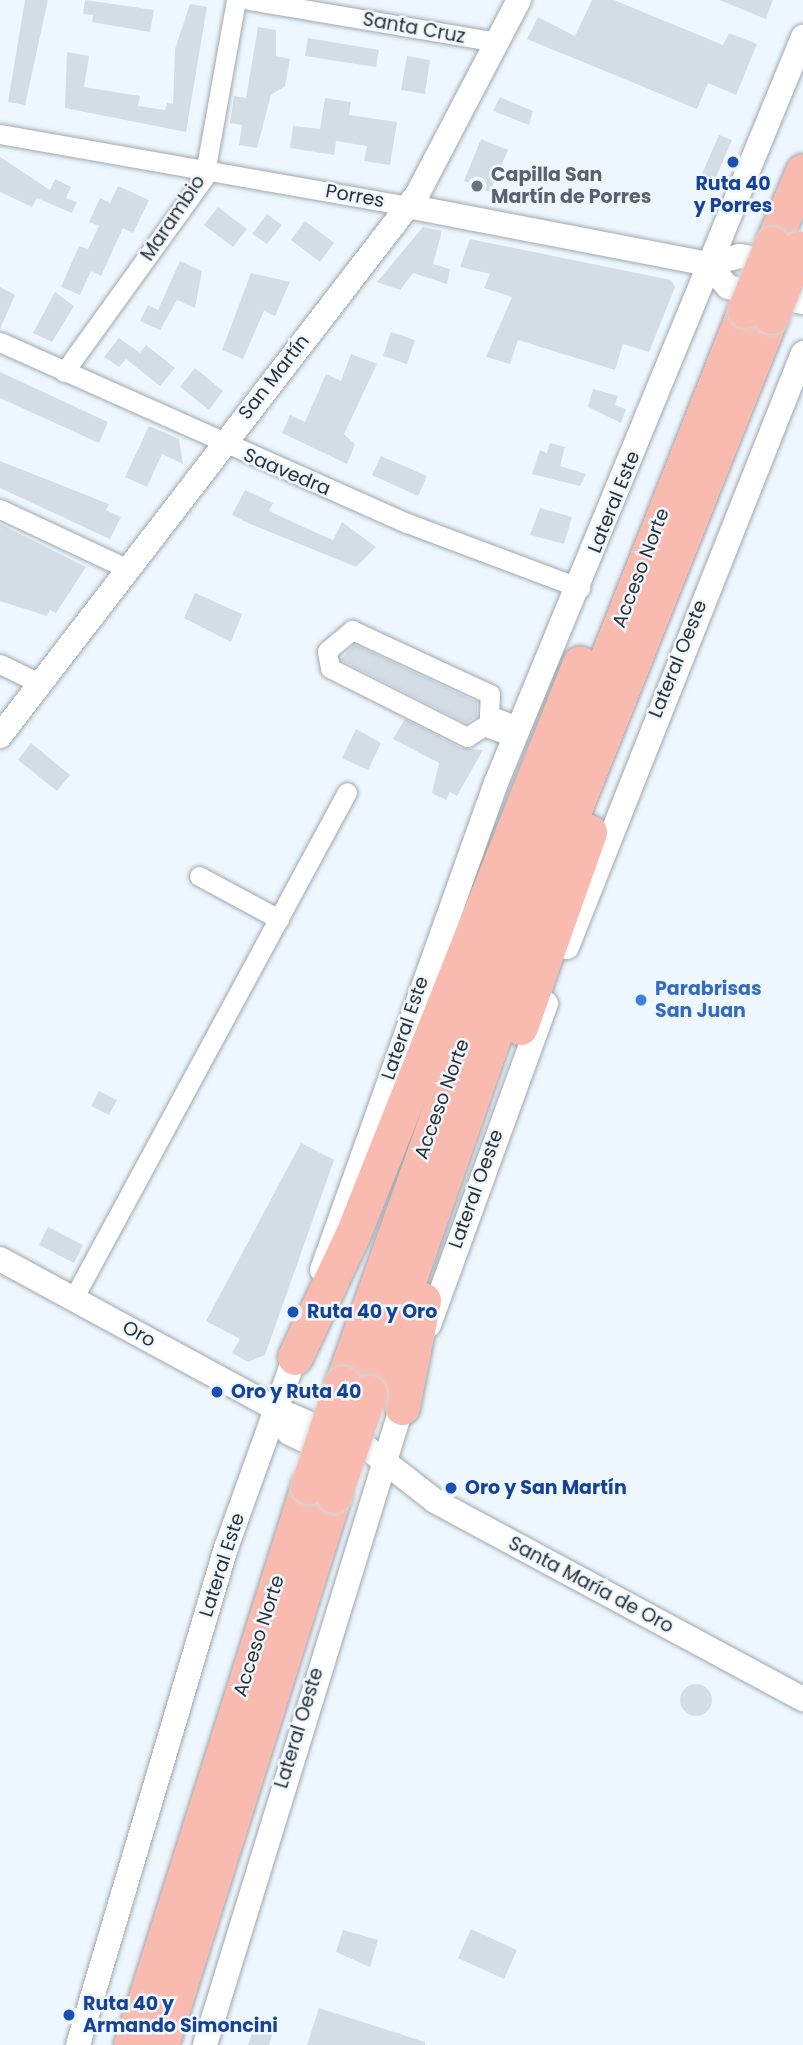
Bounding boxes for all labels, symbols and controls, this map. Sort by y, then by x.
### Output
street label: Santa Cruz [361,8,467,48]
marker: Ruta 40 y Porres [725,154,741,170]
place label: Capilla San Martín de Porres [491,164,651,208]
street label: Marambio [136,171,210,265]
place label: Ruta 40 y Porres [694,173,772,217]
marker: Capilla San Martín de Porres [469,178,485,194]
street label: Porres [324,180,386,212]
street label: San Martín [234,330,314,424]
street label: Saavedra [240,444,334,500]
street label: Lateral Este [583,448,645,556]
street label: Acceso Norte [608,505,674,631]
street label: Lateral Oeste [644,597,712,721]
street label: Lateral Este [377,973,433,1083]
place label: Parabrisas San Juan [655,978,762,1022]
marker: Parabrisas San Juan [633,992,649,1008]
street label: Acceso Norte [410,1036,474,1162]
street label: Lateral Oeste [444,1126,508,1252]
place label: Ruta 40 y Oro [307,1301,437,1323]
marker: Ruta 40 y Oro [285,1304,301,1320]
street label: Oro [119,1316,159,1352]
place label: Oro y Ruta 40 [231,1381,361,1403]
marker: Oro y Ruta 40 [209,1384,225,1400]
place label: Oro y San Martín [465,1477,627,1499]
marker: Oro y San Martín [443,1480,459,1496]
street label: Lateral Este [195,1510,249,1620]
street label: Santa María de Oro [505,1532,677,1638]
street label: Acceso Norte [229,1573,289,1699]
street label: Lateral Oeste [270,1665,328,1791]
place label: Ruta 40 y Armando Simoncini [83,1993,278,2037]
marker: Ruta 40 y Armando Simoncini [61,2007,77,2023]

